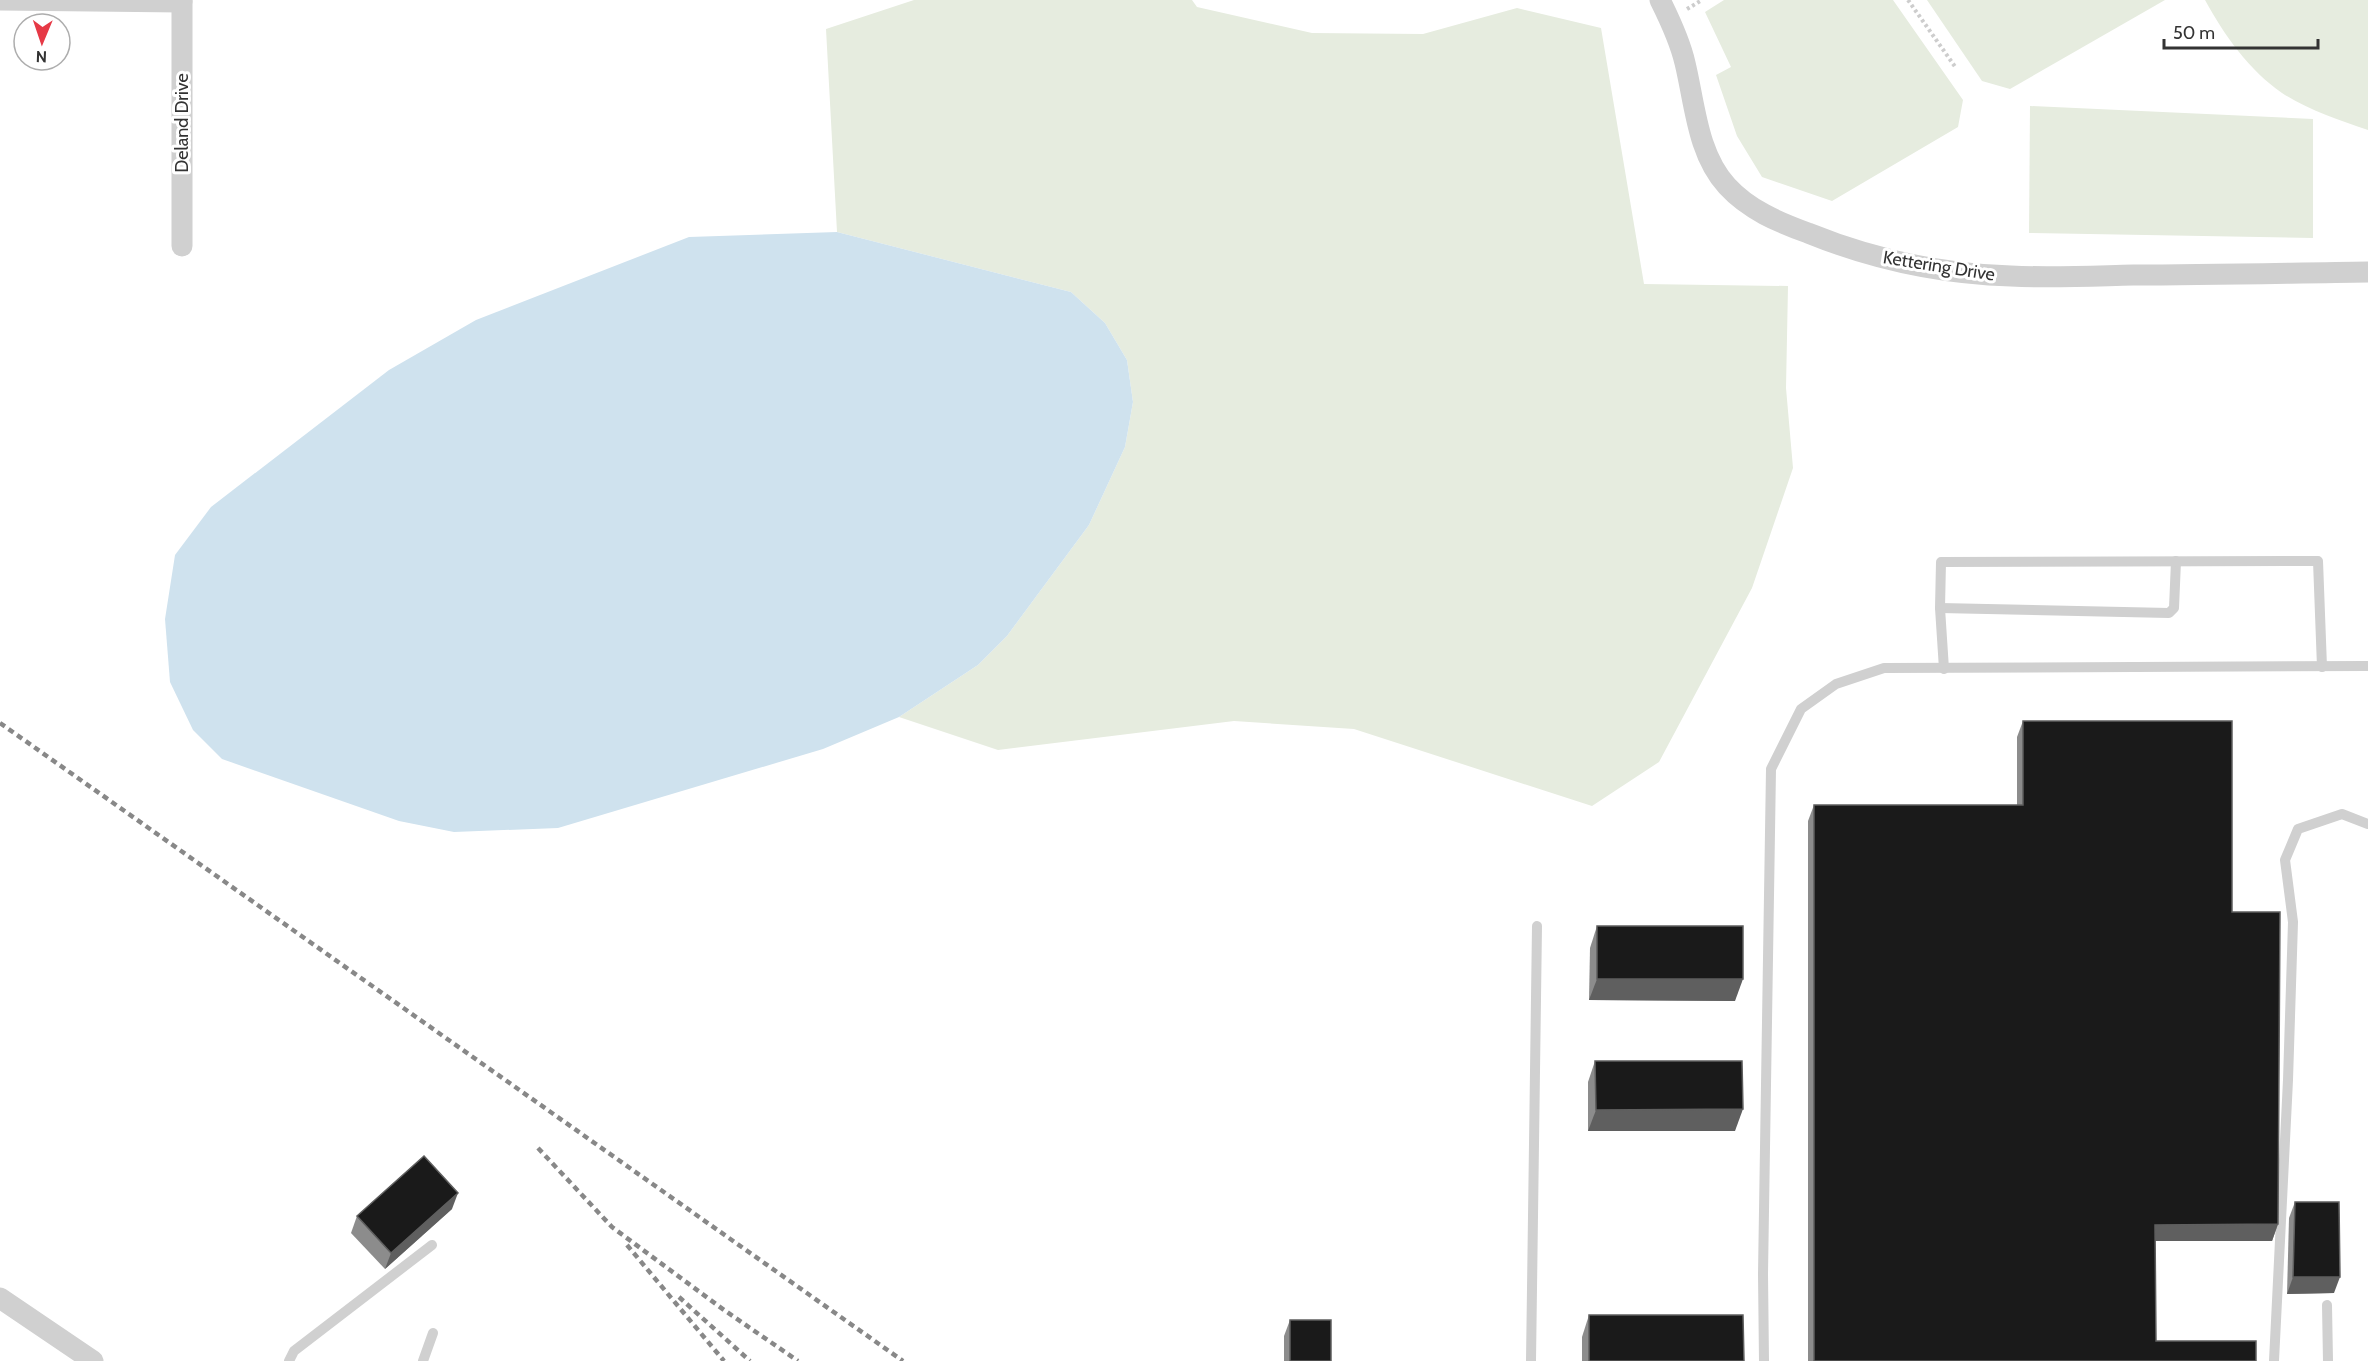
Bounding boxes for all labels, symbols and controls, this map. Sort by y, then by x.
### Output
north arrow [12,12,72,72]
scale bar [2164,12,2318,50]
text: 50 m [2173,22,2215,44]
text: N [36,47,47,66]
street label: Deland Drive [171,73,193,173]
street label: Kettering Drive [1881,246,1997,286]

